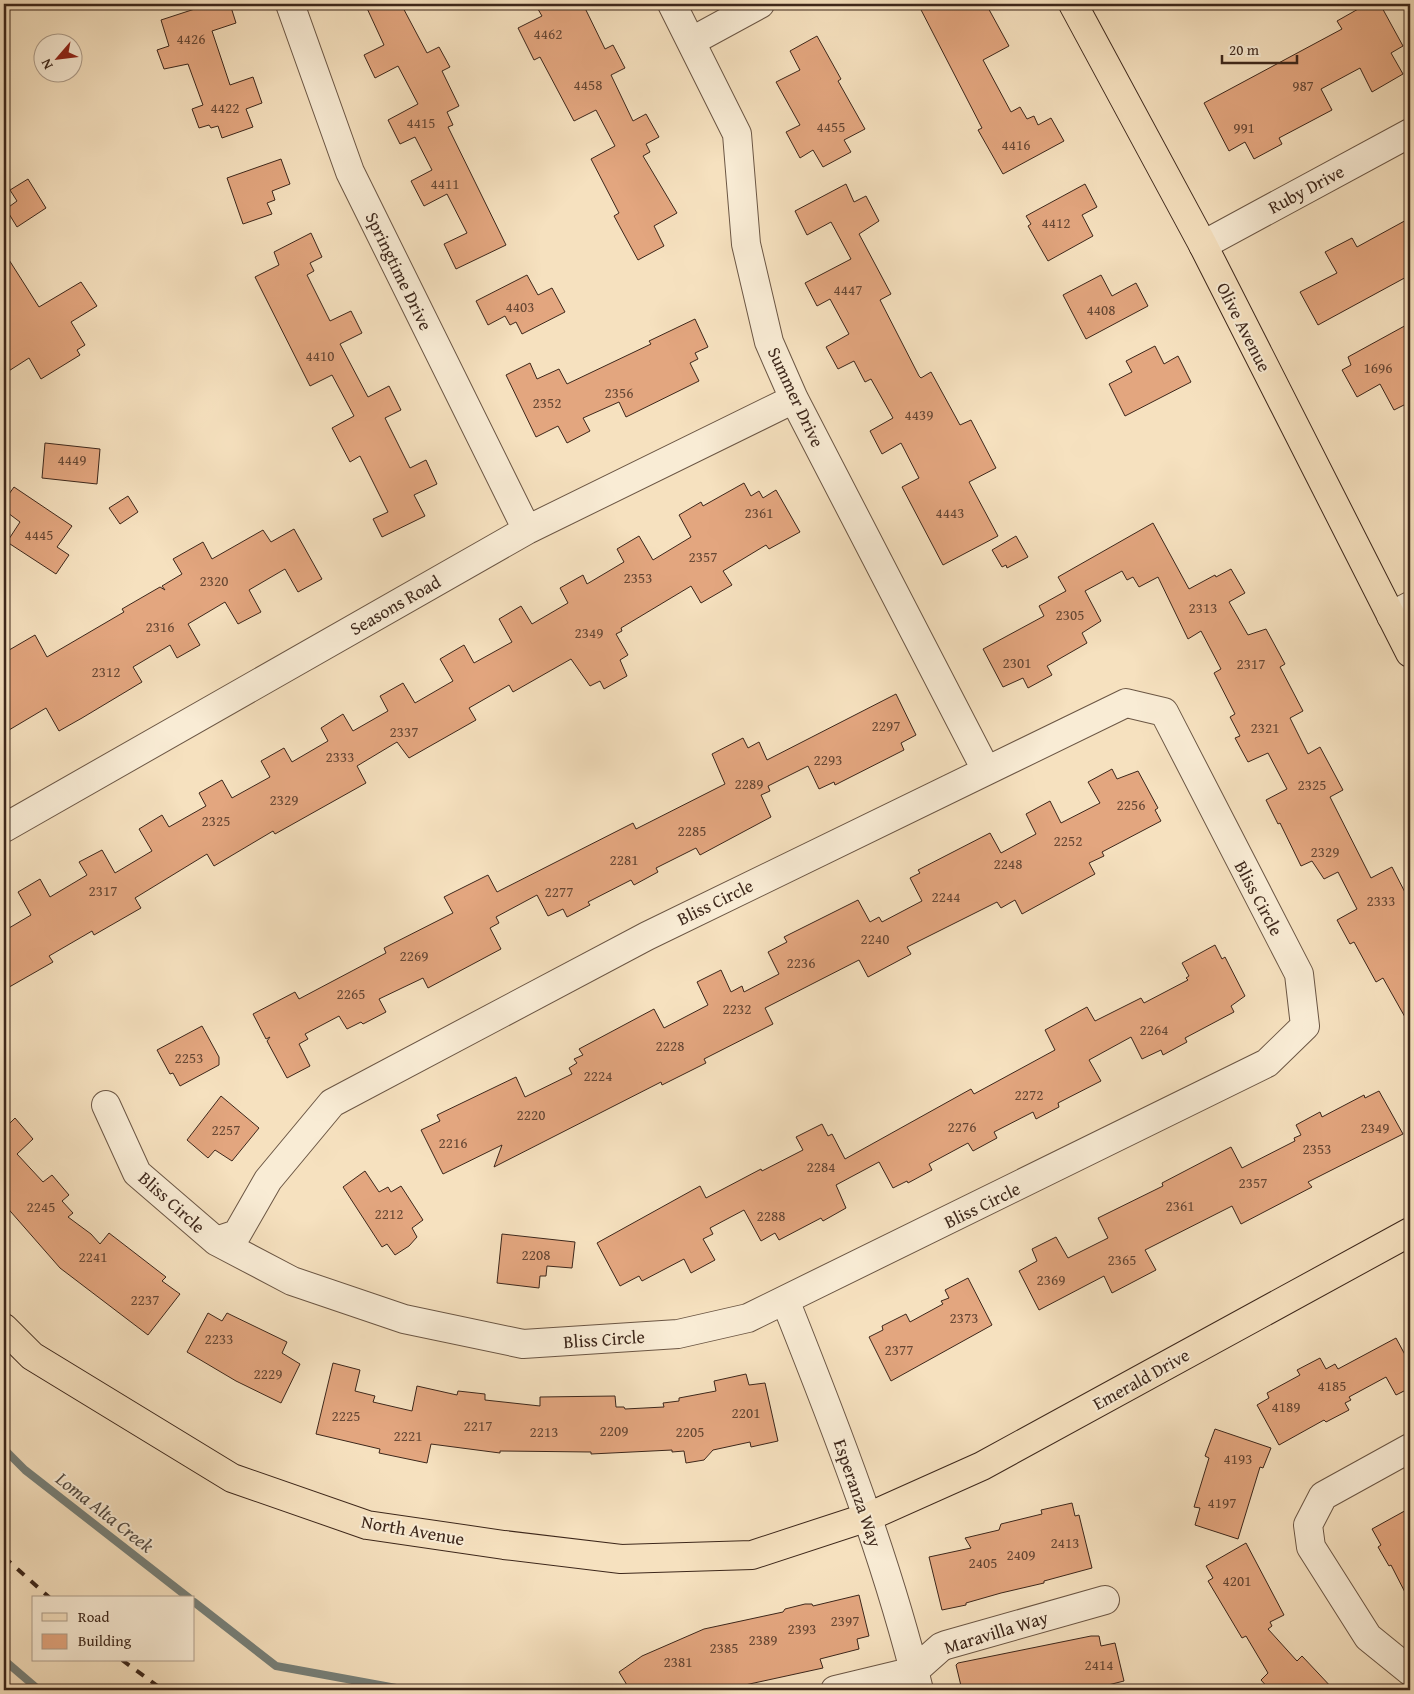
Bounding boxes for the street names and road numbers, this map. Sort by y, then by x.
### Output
street label: Ruby Drive [1263,158,1349,220]
street label: Springtime Drive [359,207,439,335]
street label: Olive Avenue [1210,278,1278,376]
street label: Summer Drive [761,342,831,452]
street label: Seasons Road [345,568,446,642]
street label: Bliss Circle [1228,856,1290,940]
street label: Bliss Circle [672,872,758,932]
street label: Bliss Circle [133,1165,211,1239]
street label: Bliss Circle [939,1175,1025,1235]
street label: Bliss Circle [562,1323,646,1355]
street label: Emerald Drive [1088,1341,1194,1417]
street label: Esperanza Way [827,1435,889,1551]
street label: North Avenue [359,1508,467,1552]
street label: Maravilla Way [941,1603,1051,1661]

